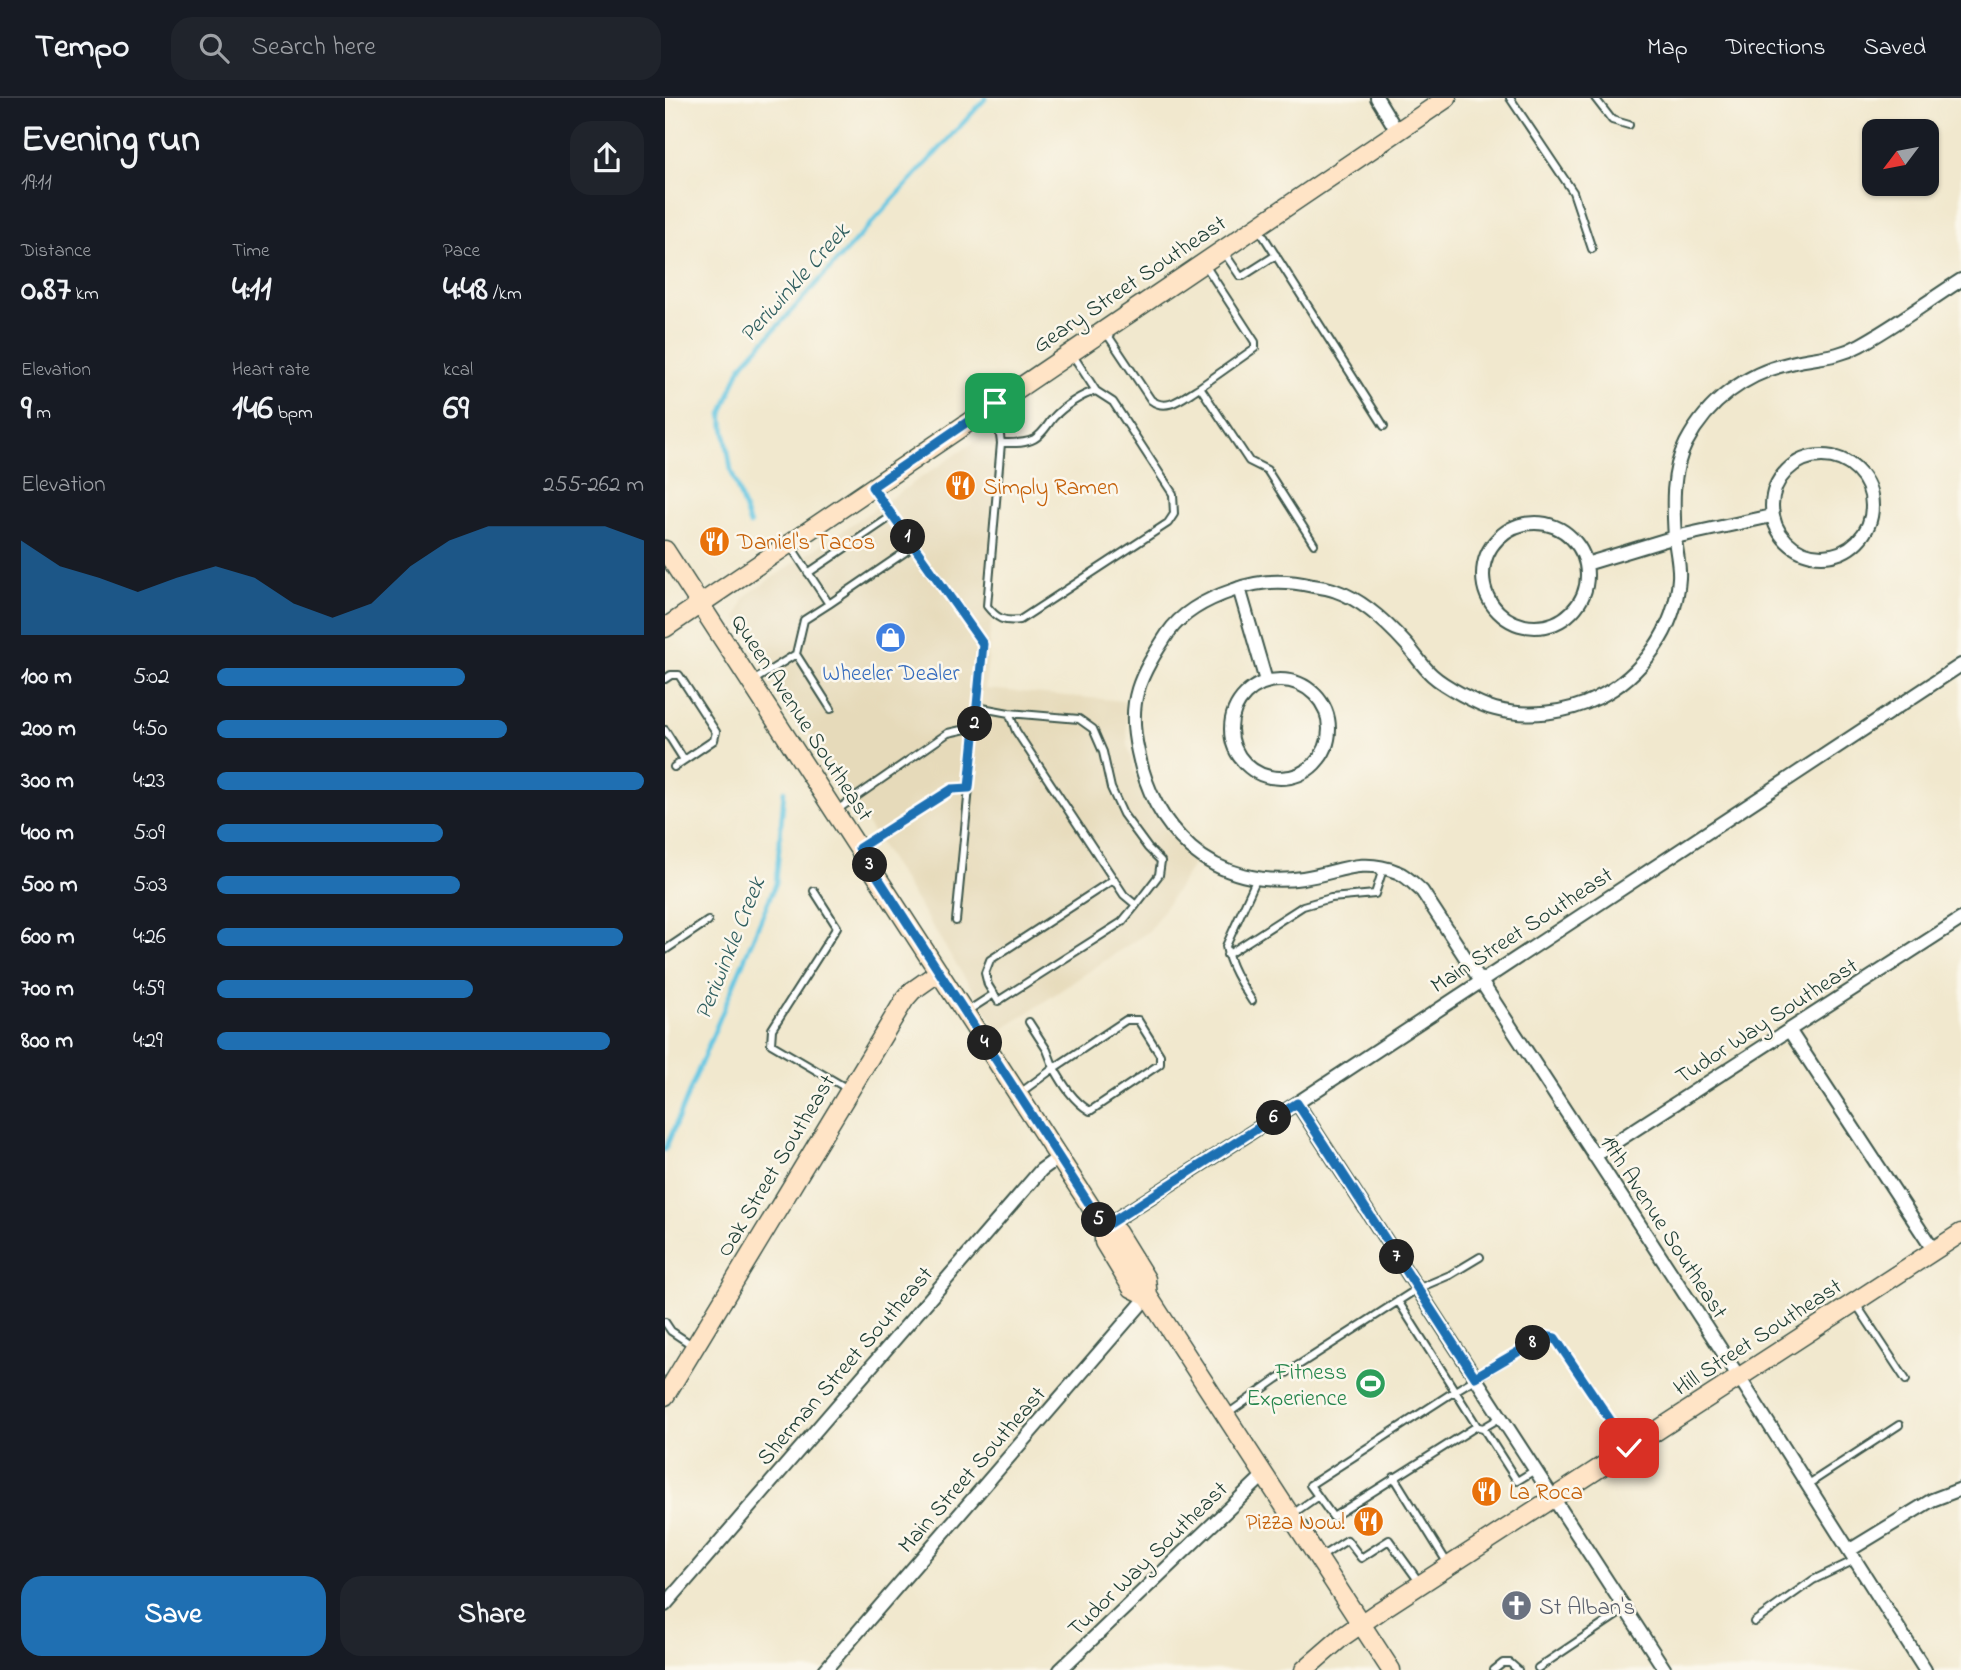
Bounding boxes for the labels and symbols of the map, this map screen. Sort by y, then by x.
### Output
north arrow [1862,119,1939,196]
street label: Geary Street Southeast [1027,208,1235,364]
water label: Periwinkle Creek [732,215,860,351]
pin [965,373,1025,433]
restaurant icon: Simply Ramen [943,469,977,503]
place label: Simply Ramen [983,472,1119,507]
pin: 1 [891,520,925,555]
restaurant icon: Daniel's Tacos [697,524,731,558]
place label: Daniel's Tacos [736,527,875,560]
street label: Queen Avenue Southeast [722,608,880,829]
shop icon: Wheeler Dealer [874,621,908,655]
place label: Wheeler Dealer [822,658,961,691]
pin: 2 [957,706,993,742]
pin: 3 [853,848,887,882]
street label: Main Street Southeast [1424,859,1620,1003]
water label: Periwinkle Creek [687,871,776,1025]
street label: Tudor Way Southeast [1669,950,1867,1095]
pin: 4 [967,1026,1003,1060]
street label: Oak Street Southeast [710,1069,845,1264]
pin: 6 [1257,1100,1291,1136]
street label: 19th Avenue Southeast [1591,1129,1735,1326]
pin: 5 [1081,1202,1117,1238]
pin: 7 [1379,1240,1415,1274]
street label: Sherman Street Southeast [750,1259,942,1474]
street label: Hill Street Southeast [1667,1271,1849,1405]
pin: 8 [1515,1326,1551,1360]
place label: Fitness Experience [1247,1357,1348,1416]
sports icon: Fitness Experience [1353,1367,1387,1401]
street label: Main Street Southeast [891,1380,1055,1561]
pin [1599,1418,1659,1478]
street label: Tudor Way Southeast [1061,1474,1238,1647]
restaurant icon: La Roca [1469,1474,1503,1508]
place label: La Roca [1509,1477,1583,1510]
restaurant icon: Pizza Now! [1351,1504,1385,1538]
place label: Pizza Now! [1245,1507,1346,1540]
church icon: St Alban's [1499,1589,1533,1623]
place label: St Alban's [1539,1592,1635,1625]

